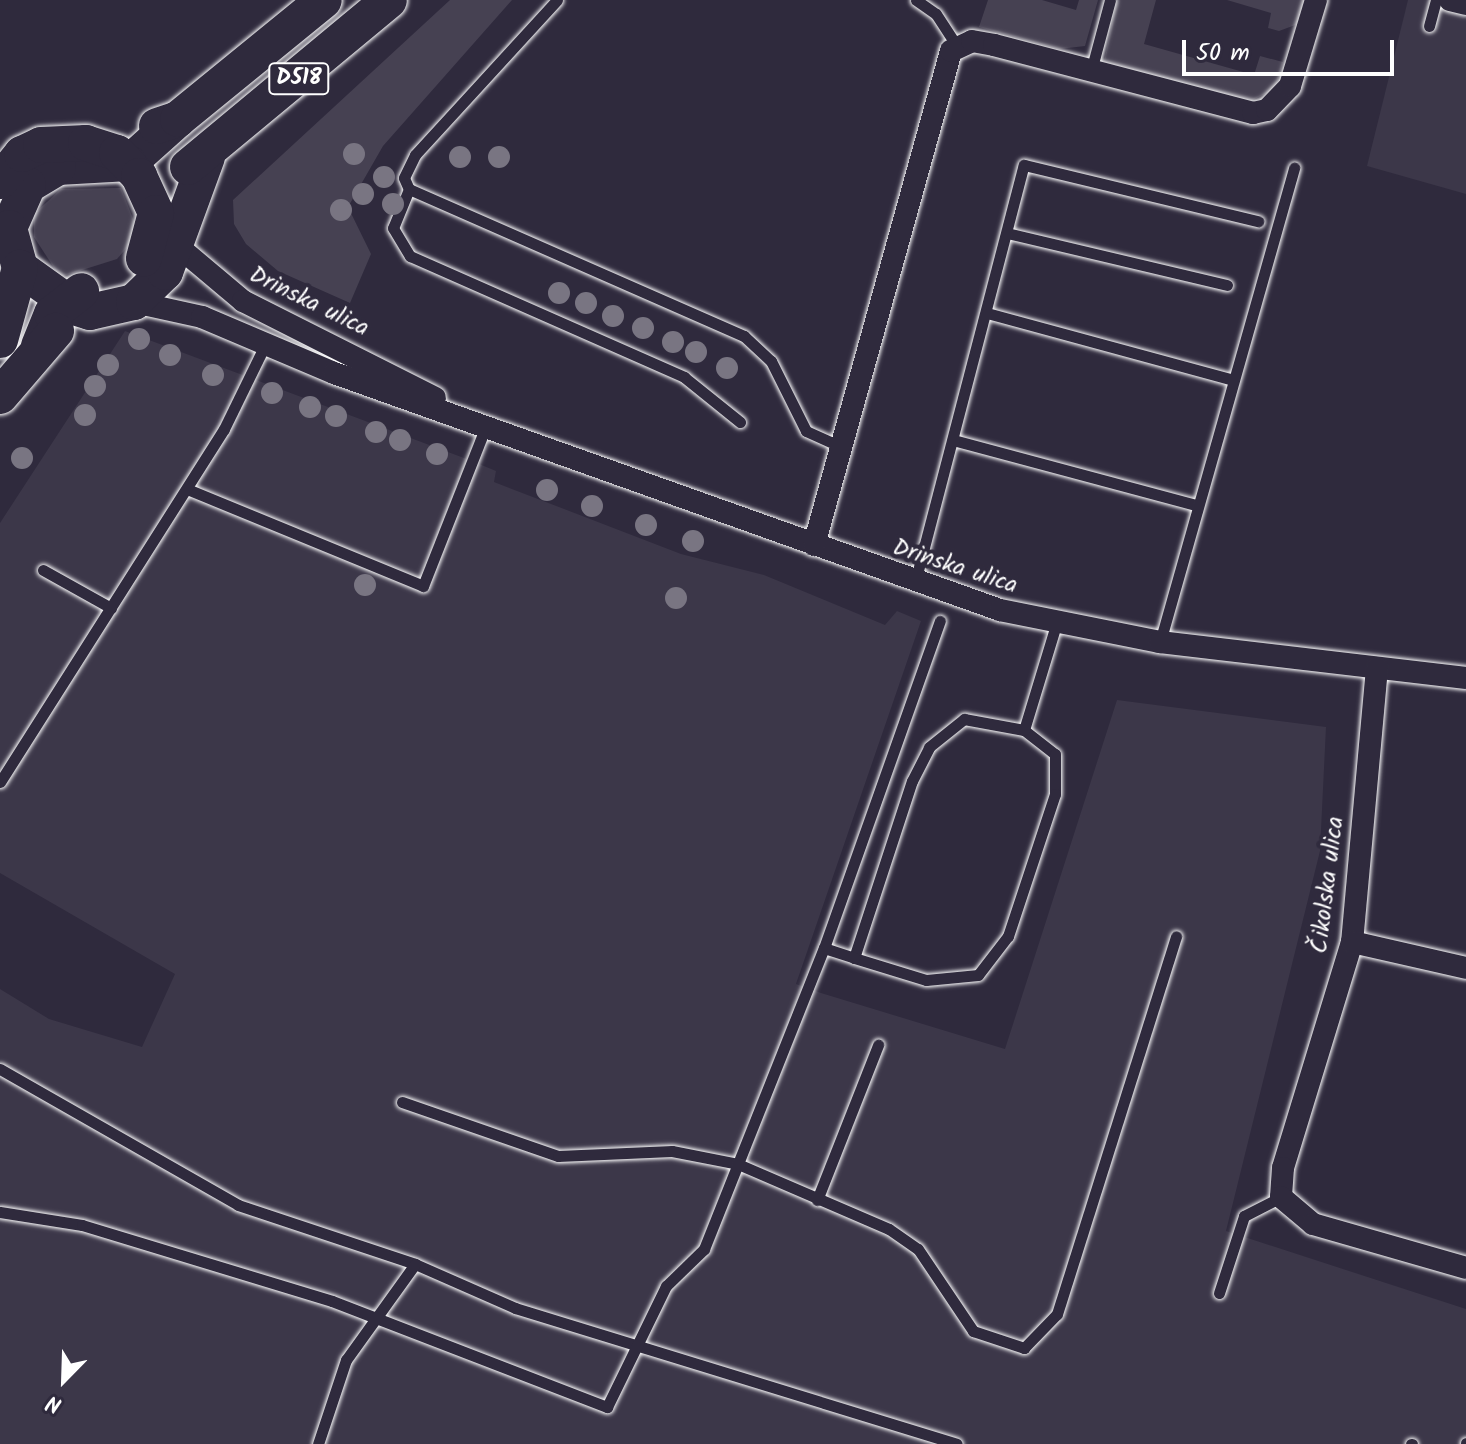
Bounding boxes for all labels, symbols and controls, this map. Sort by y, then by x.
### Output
scale bar [1186,24,1398,74]
text: 50 m [1196,34,1250,73]
road number: D518 [267,61,331,97]
street label: Drinska ulica [245,261,373,343]
street label: Drinska ulica [889,533,1021,601]
street label: Čikolska ulica [1305,815,1351,955]
north arrow [24,1340,104,1420]
text: N [41,1384,68,1421]

